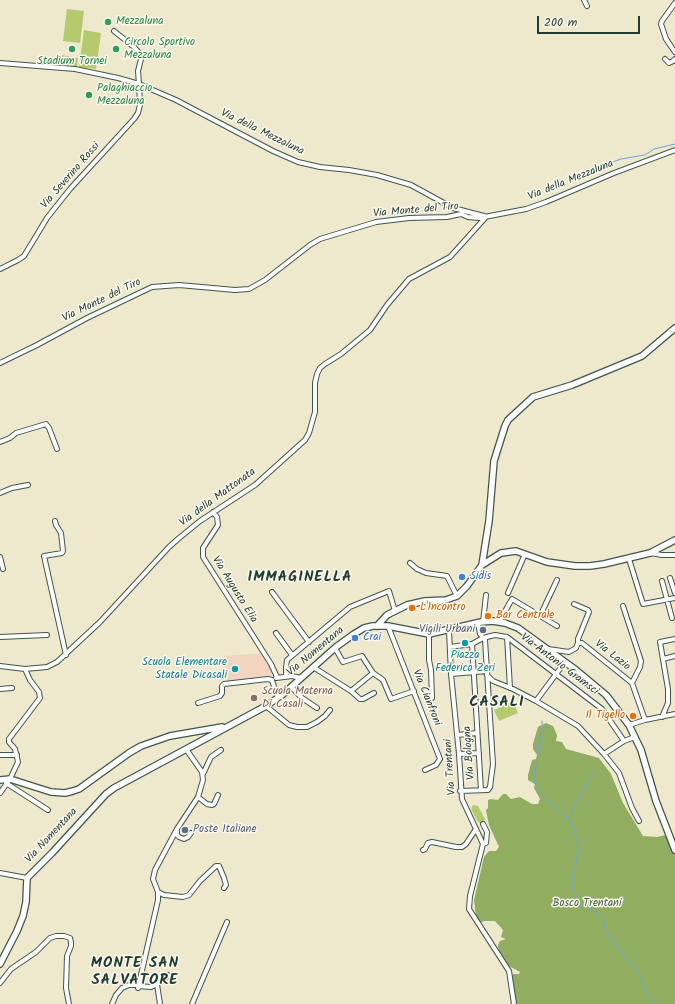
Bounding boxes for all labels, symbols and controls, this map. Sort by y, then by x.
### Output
scale bar [539,8,642,34]
text: 200 m [544,13,577,32]
place label: Mezzaluna [116,15,163,29]
marker: Mezzaluna [103,17,113,27]
place label: Circolo Sportivo Mezzaluna [124,36,195,62]
marker: Stadium Tornei [67,44,77,54]
marker: Circolo Sportivo Mezzaluna [111,44,121,54]
place label: Stadium Tornei [37,55,107,69]
place label: Palaghiaccio Mezzaluna [97,82,152,108]
marker: Palaghiaccio Mezzaluna [84,90,94,100]
street label: Via della Mezzaluna [218,107,306,159]
street label: Via Severino Rossi [39,140,103,212]
street label: Via della Mezzaluna [526,158,616,204]
street label: Via Monte del Tiro [373,201,459,221]
street label: Via Monte del Tiro [61,276,143,326]
street label: Via della Mattonata [177,466,259,530]
street label: Via Augusto Elia [208,554,260,626]
district label: IMMAGINELLA [248,569,352,587]
place label: Sidis [470,570,491,584]
marker: Sidis [457,572,467,582]
place label: L'Incontro [420,601,465,615]
marker: L'Incontro [407,603,417,613]
place label: Bar Centrale [496,609,554,623]
marker: Bar Centrale [483,611,493,621]
place label: Vigili Urbani [419,623,475,637]
street label: Via Nomentana [285,624,347,680]
marker: Vigili Urbani [478,625,488,635]
place label: Crai [363,631,381,645]
street label: Via Antonio Gramsci [517,631,601,699]
marker: Crai [350,633,360,643]
marker: Piazza Federico Zeri [460,638,470,648]
street label: Via Lazio [592,638,632,674]
place label: Piazza Federico Zeri [435,649,495,675]
place label: Scuola Elementare Statale Dicasali [142,656,227,682]
marker: Scuola Elementare Statale Dicasali [230,664,240,674]
street label: Via Cianfroni [409,668,443,728]
place label: Scuola Materna Di Casali [262,685,333,711]
marker: Scuola Materna Di Casali [249,693,259,703]
district label: CASALI [469,694,525,712]
place label: Il Tigello [585,709,625,723]
marker: Il Tigello [628,711,638,721]
street label: Via Bologna [462,726,478,780]
street label: Via Trentani [442,738,460,796]
street label: Via Nomentana [23,806,81,866]
place label: Poste Italiane [193,823,256,837]
marker: Poste Italiane [180,825,190,835]
park label: Bosco Trentani [552,897,622,911]
district label: MONTE SAN SALVATORE [91,955,179,990]

